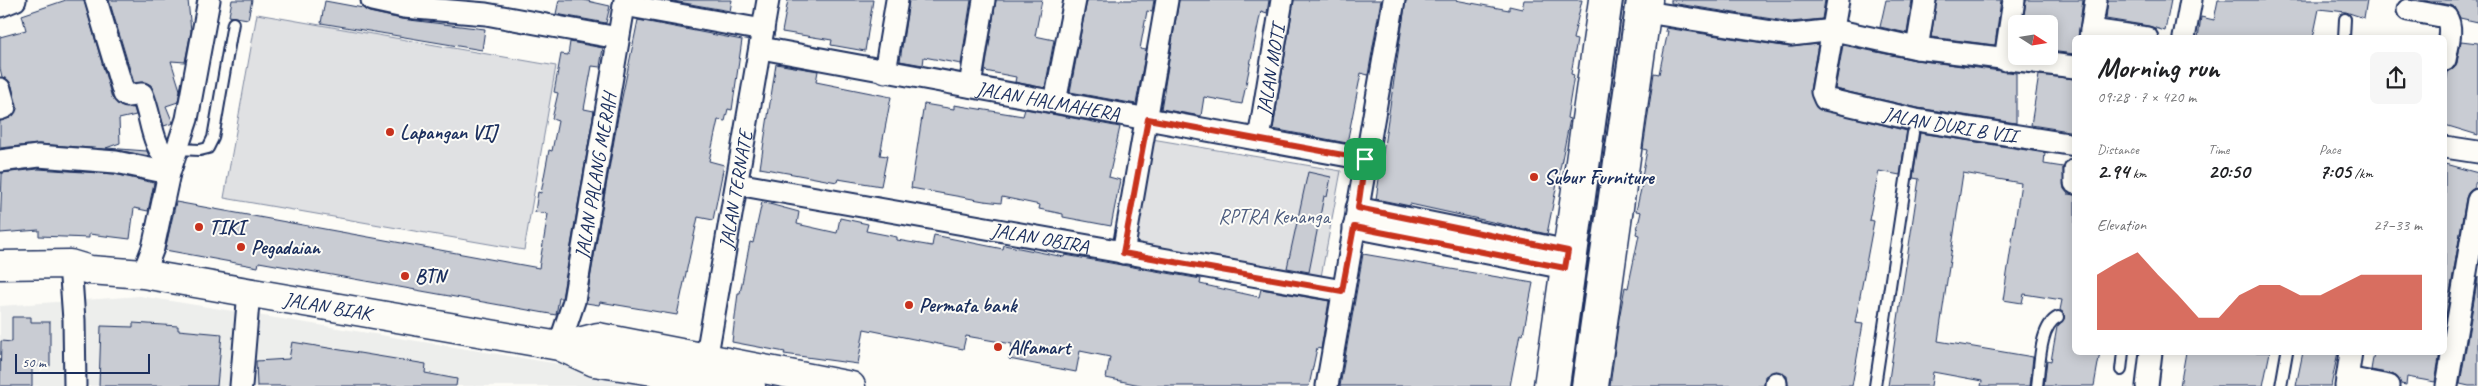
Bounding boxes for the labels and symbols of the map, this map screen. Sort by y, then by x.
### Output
north arrow [2008,15,2058,65]
street label: JALAN MOTI [1251,18,1292,118]
street label: JALAN HALMAHERA [974,76,1123,127]
street label: JALAN PALANG MERAH [569,88,623,262]
street label: JALAN DURI B VII [1880,101,2023,149]
place label: Lapangan VIJ [400,120,499,145]
marker: Lapangan VIJ [384,126,396,138]
street label: JALAN TERNATE [713,126,759,252]
pin [1344,138,1386,180]
place label: Subur Furniture [1544,165,1655,190]
marker: Subur Furniture [1528,171,1540,183]
park label: RPTRA Kenanga [1218,204,1331,229]
place label: TIKI [209,215,249,240]
street label: JALAN OBIRA [989,217,1092,259]
marker: TIKI [193,221,205,233]
place label: Pegadaian [251,235,322,260]
marker: Pegadaian [235,241,247,253]
place label: BTN [415,264,449,289]
marker: BTN [399,270,411,282]
street label: JALAN BIAK [281,286,376,327]
place label: Permata bank [919,293,1018,318]
marker: Permata bank [903,299,915,311]
place label: Alfamart [1008,335,1072,360]
marker: Alfamart [992,341,1004,353]
scale bar [15,351,150,374]

